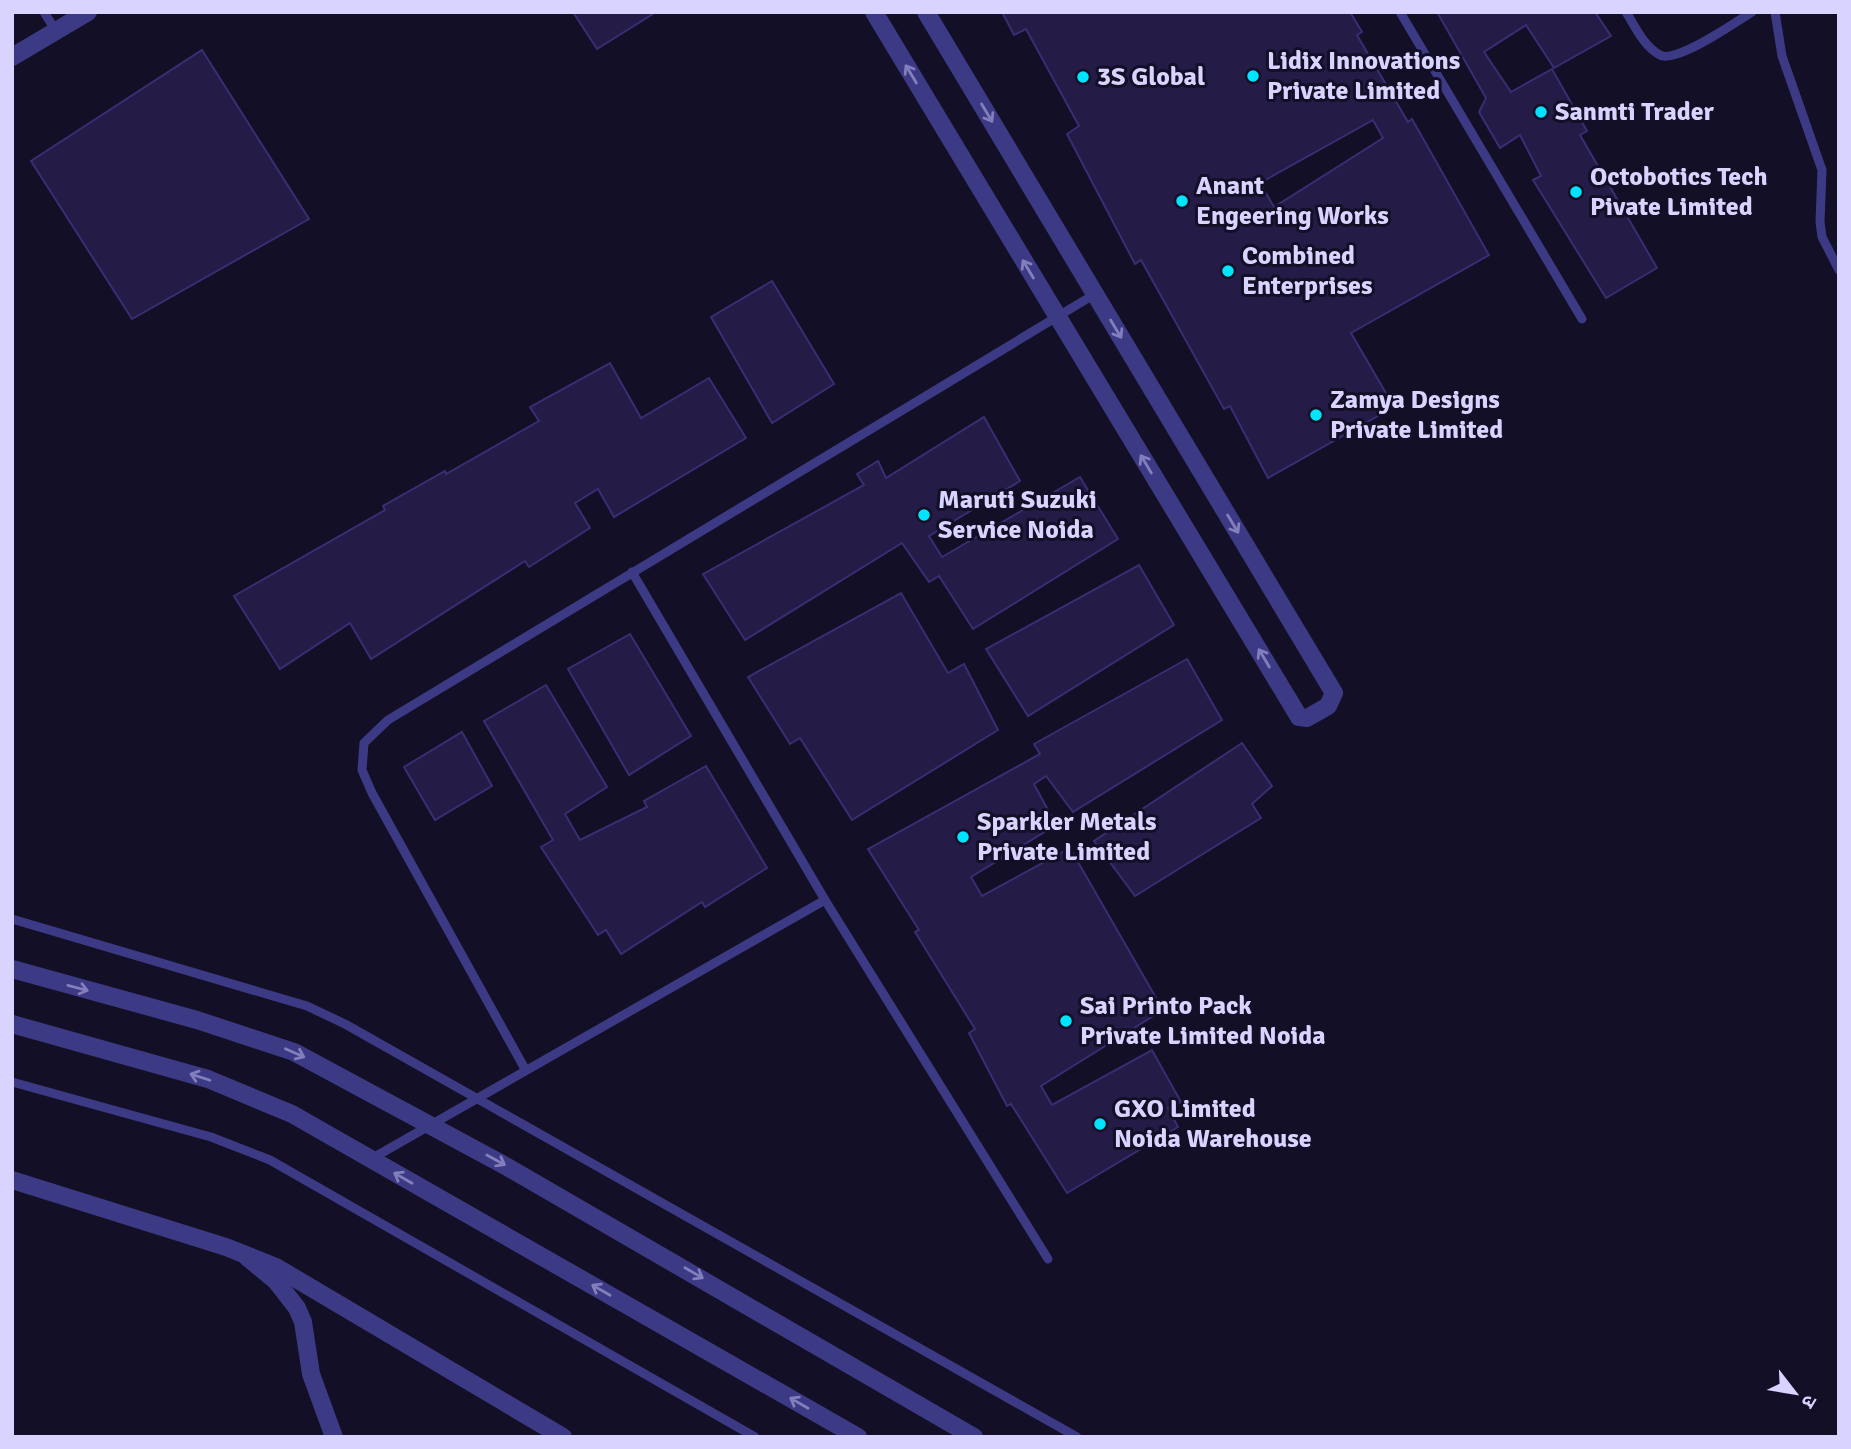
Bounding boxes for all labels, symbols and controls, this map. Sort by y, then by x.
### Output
place label: Lidix Innovations Private Limited [1267,45,1460,107]
place label: 3S Global [1097,61,1205,93]
one-way arrow [904,65,918,85]
marker: Lidix Innovations Private Limited [1245,68,1261,84]
marker: 3S Global [1075,69,1091,85]
place label: Sanmti Trader [1555,96,1715,128]
one-way arrow [980,102,994,122]
marker: Sanmti Trader [1533,104,1549,120]
place label: Octobotics Tech Pivate Limited [1590,161,1768,223]
place label: Anant Engeering Works [1196,170,1389,232]
marker: Octobotics Tech Pivate Limited [1568,184,1584,200]
marker: Anant Engeering Works [1174,193,1190,209]
place label: Combined Enterprises [1242,240,1372,302]
one-way arrow [1021,260,1035,280]
marker: Combined Enterprises [1220,263,1236,279]
one-way arrow [1109,319,1123,339]
place label: Zamya Designs Private Limited [1330,384,1503,446]
marker: Zamya Designs Private Limited [1308,407,1324,423]
one-way arrow [1138,455,1153,474]
place label: Maruti Suzuki Service Noida [938,484,1097,546]
marker: Maruti Suzuki Service Noida [916,507,932,523]
one-way arrow [1226,514,1240,534]
one-way arrow [1257,649,1271,669]
place label: Sparkler Metals Private Limited [977,806,1157,868]
marker: Sparkler Metals Private Limited [955,829,971,845]
one-way arrow [66,982,89,995]
place label: Sai Printo Pack Private Limited Noida [1080,990,1326,1052]
marker: Sai Printo Pack Private Limited Noida [1058,1013,1074,1029]
one-way arrow [284,1047,306,1060]
one-way arrow [189,1070,211,1083]
place label: GXO Limited Noida Warehouse [1114,1093,1312,1155]
marker: GXO Limited Noida Warehouse [1092,1116,1108,1132]
one-way arrow [485,1154,506,1167]
one-way arrow [394,1171,414,1185]
one-way arrow [683,1267,704,1280]
one-way arrow [592,1283,612,1297]
north arrow [1760,1358,1830,1428]
text: उ [1795,1390,1822,1413]
one-way arrow [789,1396,810,1409]

